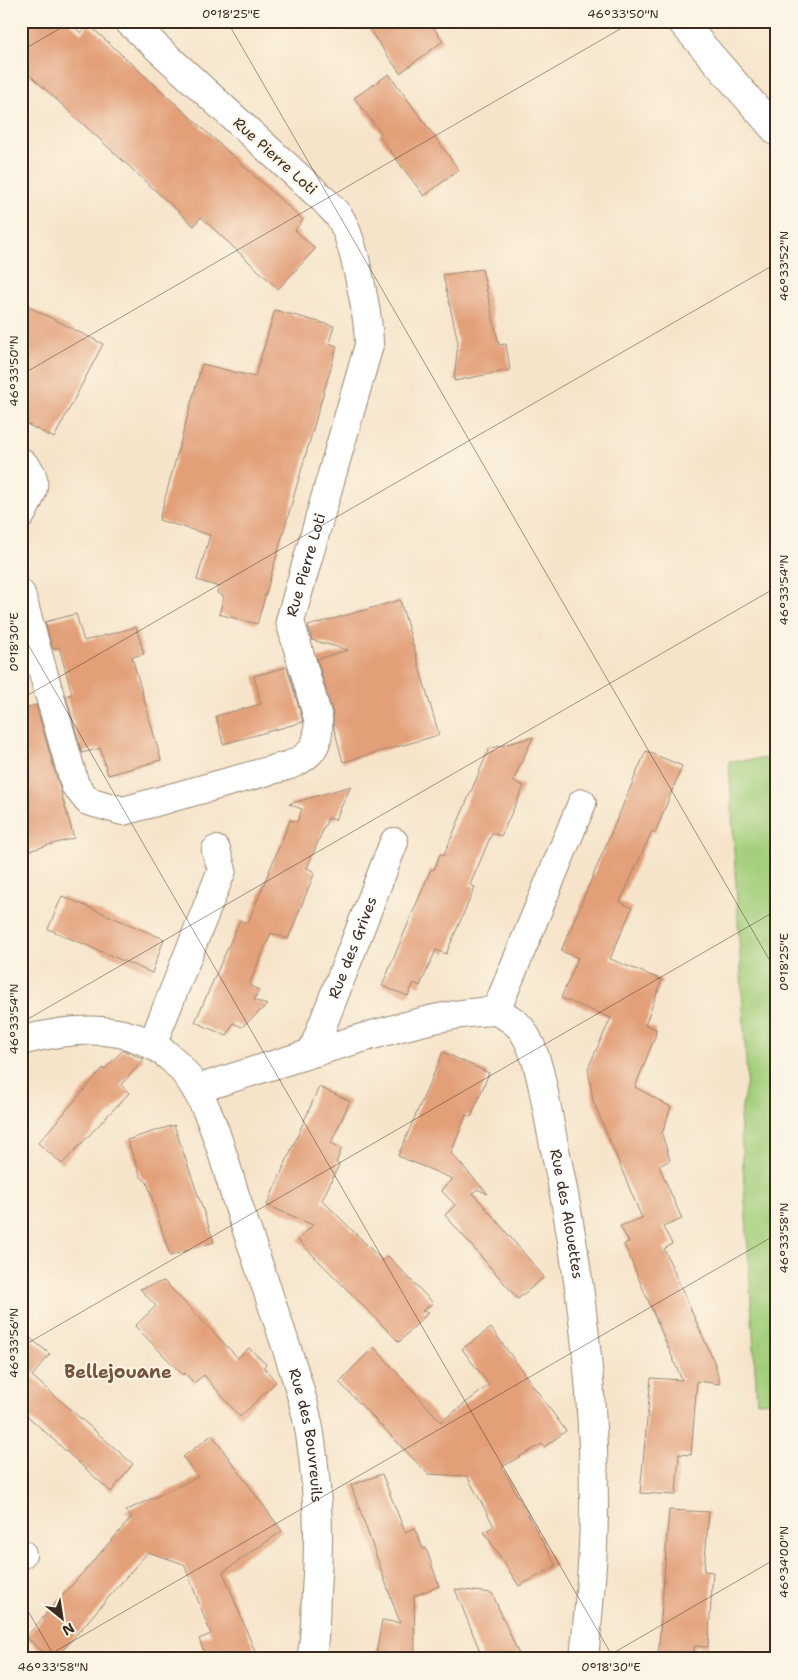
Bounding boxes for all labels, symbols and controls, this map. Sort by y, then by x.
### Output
text: 0°18'25"E [202,6,260,22]
text: 46°33'50"N [587,6,659,22]
street label: Rue Pierre Loti [229,113,321,199]
text: 46°33'52"N [776,231,792,301]
text: 46°33'50"N [6,335,22,407]
street label: Rue Pierre Loti [282,511,330,619]
text: 46°33'54"N [776,555,792,625]
text: 0°18'30"E [6,612,22,672]
street label: Rue des Grives [324,894,382,1002]
text: 0°18'25"E [776,933,792,991]
text: 46°33'54"N [6,984,22,1054]
street label: Rue des Alouettes [545,1147,588,1280]
text: 46°33'58"N [776,1203,792,1273]
text: 46°33'56"N [6,1308,22,1378]
district label: Bellejouane [64,1360,172,1384]
street label: Rue des Bouvreuils [284,1366,327,1503]
text: 46°34'00"N [776,1526,792,1598]
north arrow [38,1592,88,1642]
text: N [59,1619,78,1640]
text: 46°33'58"N [18,1659,88,1675]
text: 0°18'30"E [581,1659,641,1675]

